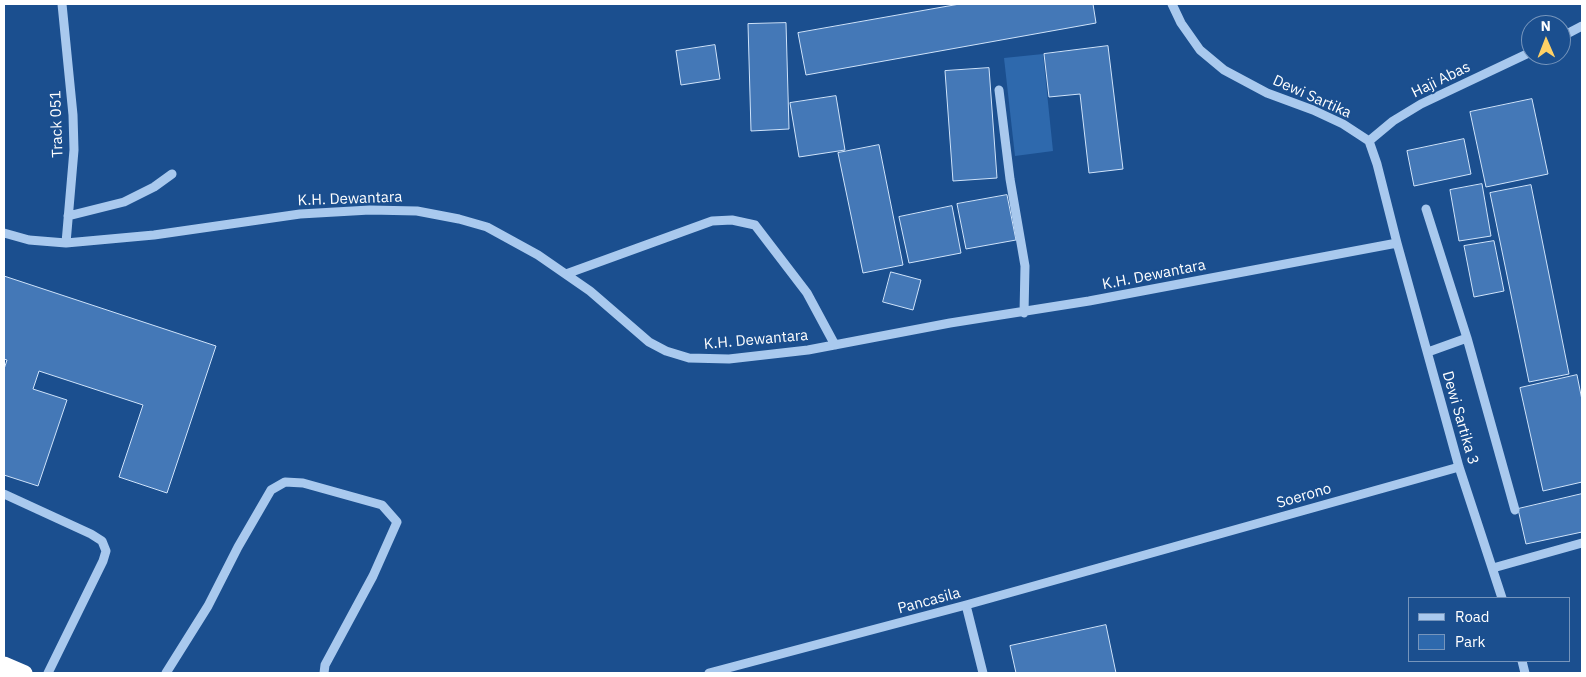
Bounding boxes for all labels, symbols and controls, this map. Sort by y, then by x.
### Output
north arrow [1521,15,1571,65]
text: N [1541,17,1551,35]
street label: Haji Abas [1409,58,1473,102]
street label: Dewi Sartika [1270,72,1354,122]
street label: Track 051 [47,90,67,158]
street label: K.H. Dewantara [297,188,403,210]
street label: K.H. Dewantara [1101,256,1207,294]
street label: K.H. Dewantara [703,326,809,354]
street label: Dewi Sartika 3 [1438,369,1482,467]
street label: Soerono [1275,480,1333,512]
street label: Pancasila [896,584,962,618]
legend [1408,597,1571,662]
text: Road [1455,607,1490,626]
text: Park [1455,632,1485,651]

